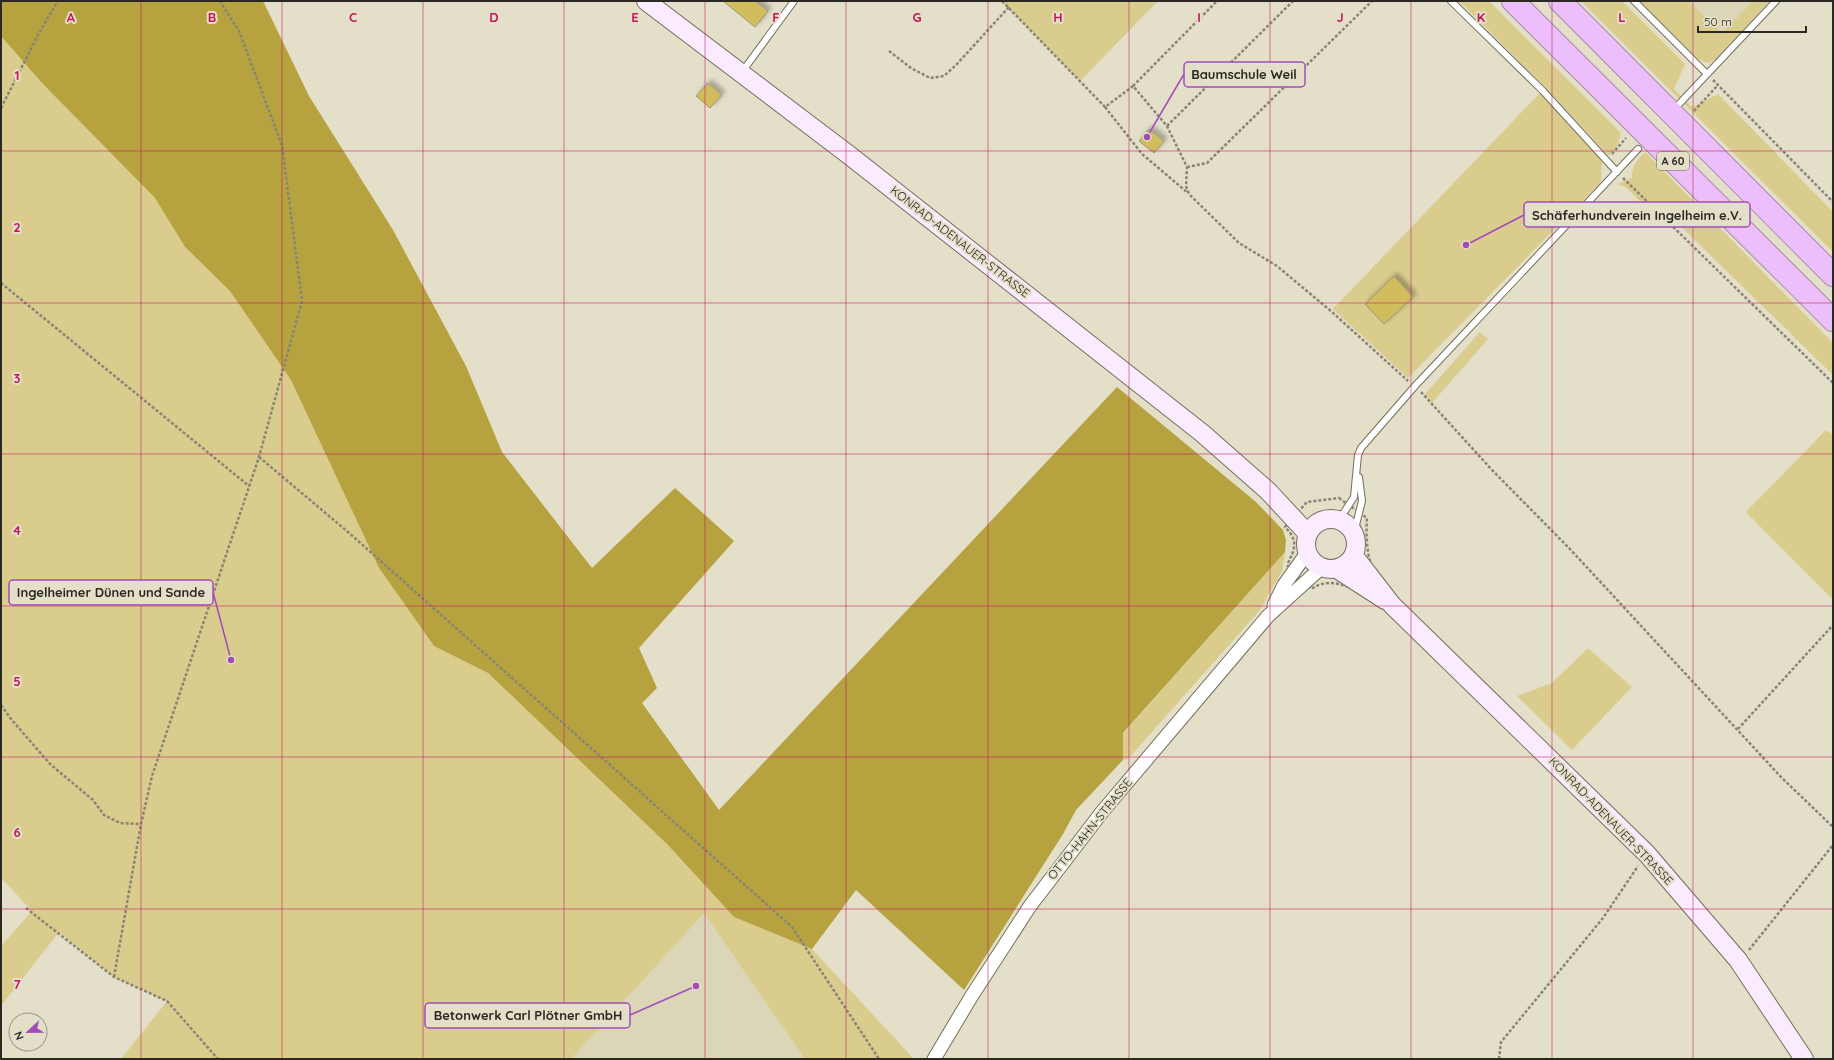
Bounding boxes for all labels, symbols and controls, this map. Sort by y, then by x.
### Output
scale bar [1698,8,1806,34]
text: A [67,9,76,25]
text: B [208,9,216,25]
text: C [349,9,357,25]
text: D [489,9,499,25]
text: E [631,9,639,25]
text: F [772,9,780,25]
text: G [912,9,922,25]
text: H [1053,9,1063,25]
text: I [1197,9,1201,25]
text: J [1336,9,1344,25]
text: K [1477,9,1486,25]
text: L [1618,9,1626,25]
text: 50 m [1704,14,1732,29]
callout: Baumschule Weil [1184,62,1305,87]
text: Baumschule Weil [1191,66,1297,82]
text: 1 [14,67,20,83]
road number: A 60 [1657,152,1689,170]
street label: KONRAD-ADENAUER-STRASSE [888,183,1033,301]
callout: Schäferhundverein Ingelheim e.V. [1524,202,1750,227]
text: Schäferhundverein Ingelheim e.V. [1532,207,1742,223]
text: 2 [13,219,21,235]
text: 3 [14,370,21,386]
text: 4 [13,522,21,538]
callout: Ingelheimer Dünen und Sande [9,580,213,605]
text: Ingelheimer Dünen und Sande [17,584,205,600]
text: 5 [13,673,21,689]
street label: KONRAD-ADENAUER-STRASSE [1546,753,1677,888]
street label: OTTO-HAHN-STRASSE [1044,775,1135,882]
text: 6 [13,824,21,840]
text: 7 [13,976,21,992]
callout: Betonwerk Carl Plötner GmbH [425,1003,630,1028]
text: Betonwerk Carl Plötner GmbH [434,1007,622,1023]
north arrow [8,1012,48,1052]
text: N [11,1029,27,1042]

